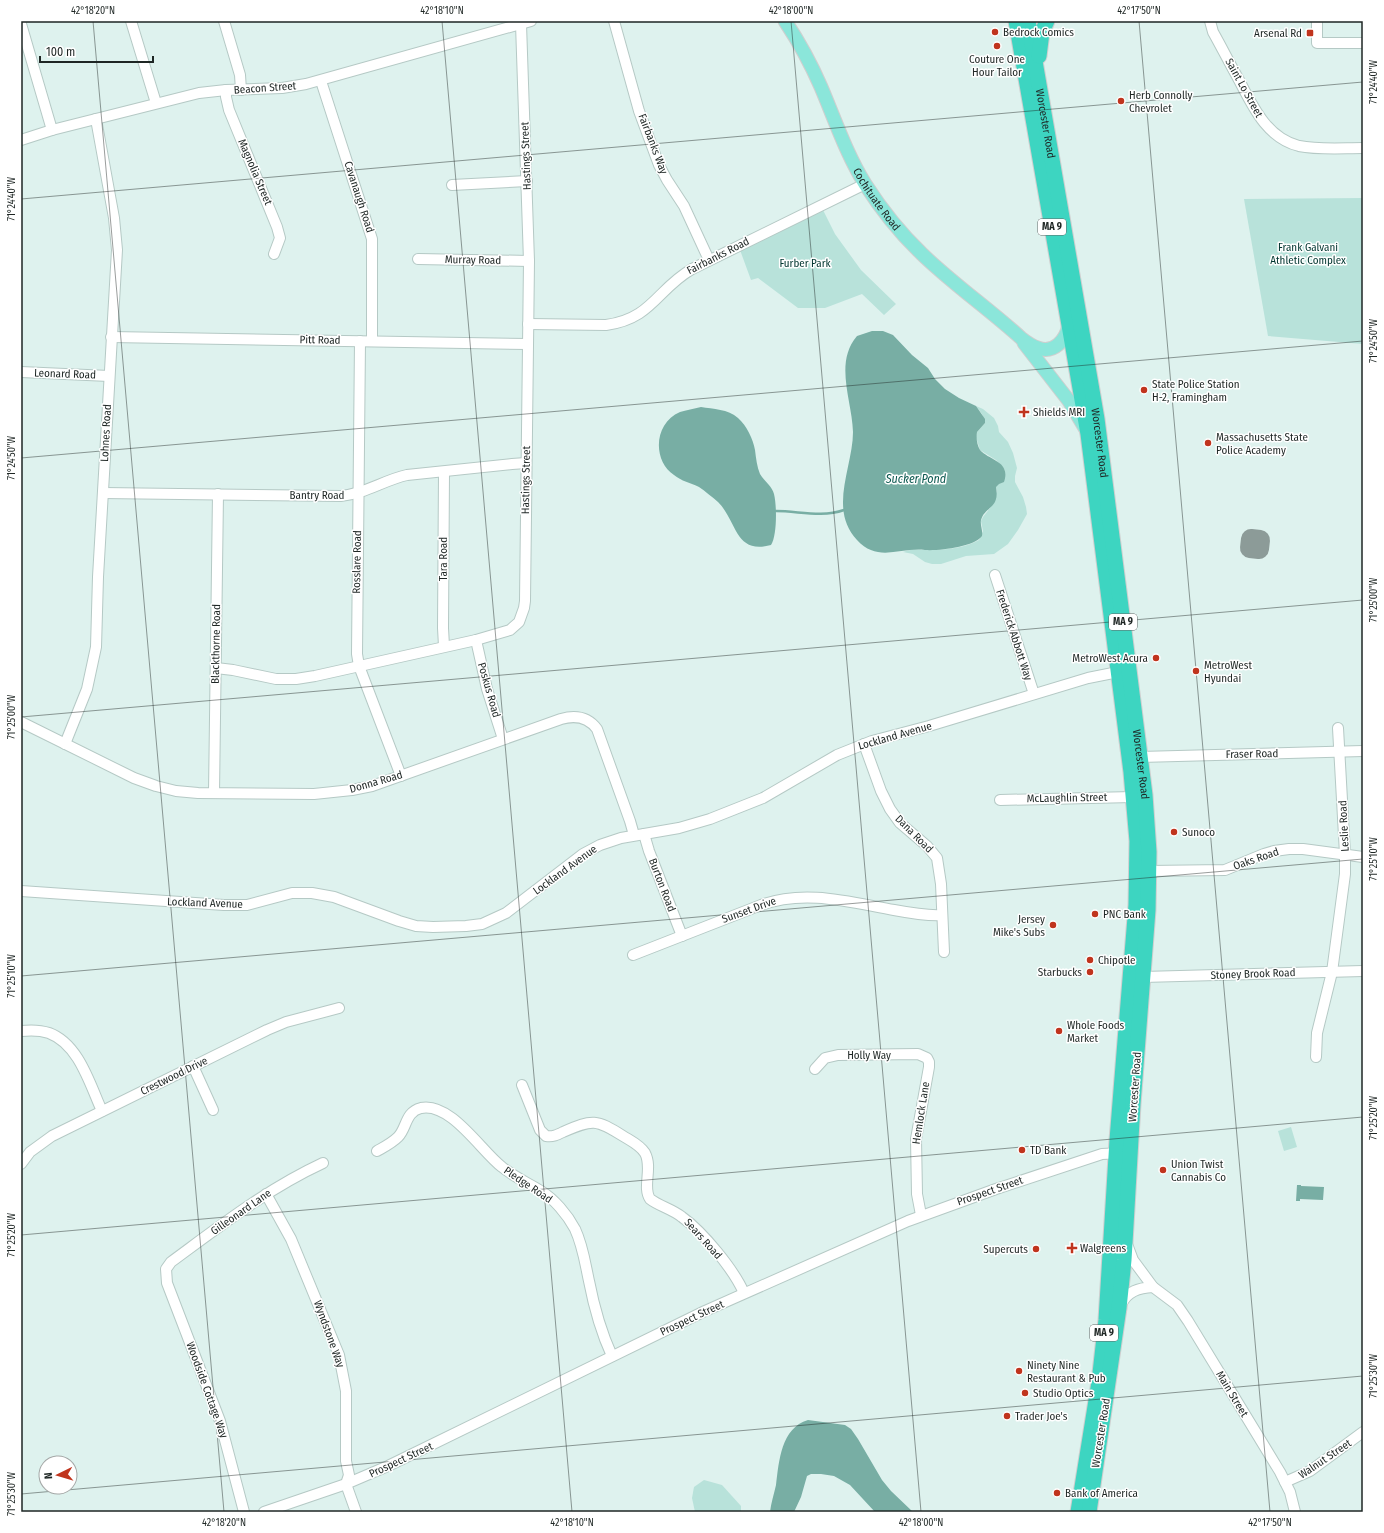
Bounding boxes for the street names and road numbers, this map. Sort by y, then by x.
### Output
street label: Saint Lo Street [1222,56,1266,120]
street label: Beacon Street [233,79,297,97]
street label: Worcester Road [1033,88,1058,159]
street label: Fairbanks Way [636,112,670,176]
street label: Hastings Street [518,121,534,190]
street label: Magnolia Street [235,137,275,207]
street label: Cavanaugh Road [341,160,377,234]
street label: Cochituate Road [851,166,903,233]
road number: MA 9 [1038,219,1066,235]
street label: Fairbanks Road [685,235,751,277]
street label: Murray Road [445,253,501,267]
street label: Pitt Road [299,333,341,347]
street label: Leonard Road [34,366,96,382]
street label: Lohnes Road [98,404,114,462]
street label: Worcester Road [1089,407,1111,479]
street label: Hastings Street [519,445,533,514]
street label: Bantry Road [290,489,344,502]
street label: Rosslare Road [350,530,364,594]
street label: Tara Road [437,537,450,581]
street label: Frederick Abbott Way [993,588,1035,682]
street label: Blackthorne Road [209,604,223,684]
road number: MA 9 [1109,614,1137,630]
street label: Poskus Road [475,661,503,719]
street label: Lockland Avenue [857,719,933,753]
street label: Worcester Road [1130,729,1152,800]
street label: Fraser Road [1226,747,1278,761]
street label: Donna Road [348,768,404,796]
street label: McLaughlin Street [1027,791,1108,805]
street label: Leslie Road [1336,800,1352,852]
street label: Dana Road [892,812,936,856]
street label: Lockland Avenue [531,842,599,898]
street label: Oaks Road [1232,845,1280,873]
street label: Burton Road [646,857,678,913]
street label: Sunset Drive [720,894,778,926]
street label: Lockland Avenue [167,895,243,911]
street label: Stoney Brook Road [1210,966,1296,982]
street label: Holly Way [847,1049,891,1062]
street label: Worcester Road [1126,1052,1144,1122]
street label: Crestwood Drive [138,1054,210,1098]
street label: Hemlock Lane [910,1081,932,1145]
street label: Pledge Road [501,1164,555,1206]
street label: Prospect Street [955,1174,1025,1208]
street label: Gilleonard Lane [208,1186,274,1238]
street label: Sears Road [681,1216,725,1262]
street label: Prospect Street [658,1297,726,1338]
street label: Wyndstone Way [311,1299,347,1369]
road number: MA 9 [1090,1325,1118,1341]
street label: Woodside Cottage Way [184,1340,231,1440]
street label: Main Street [1213,1369,1251,1420]
street label: Worcester Road [1089,1397,1113,1469]
street label: Walnut Street [1296,1436,1354,1481]
street label: Prospect Street [367,1439,435,1480]

